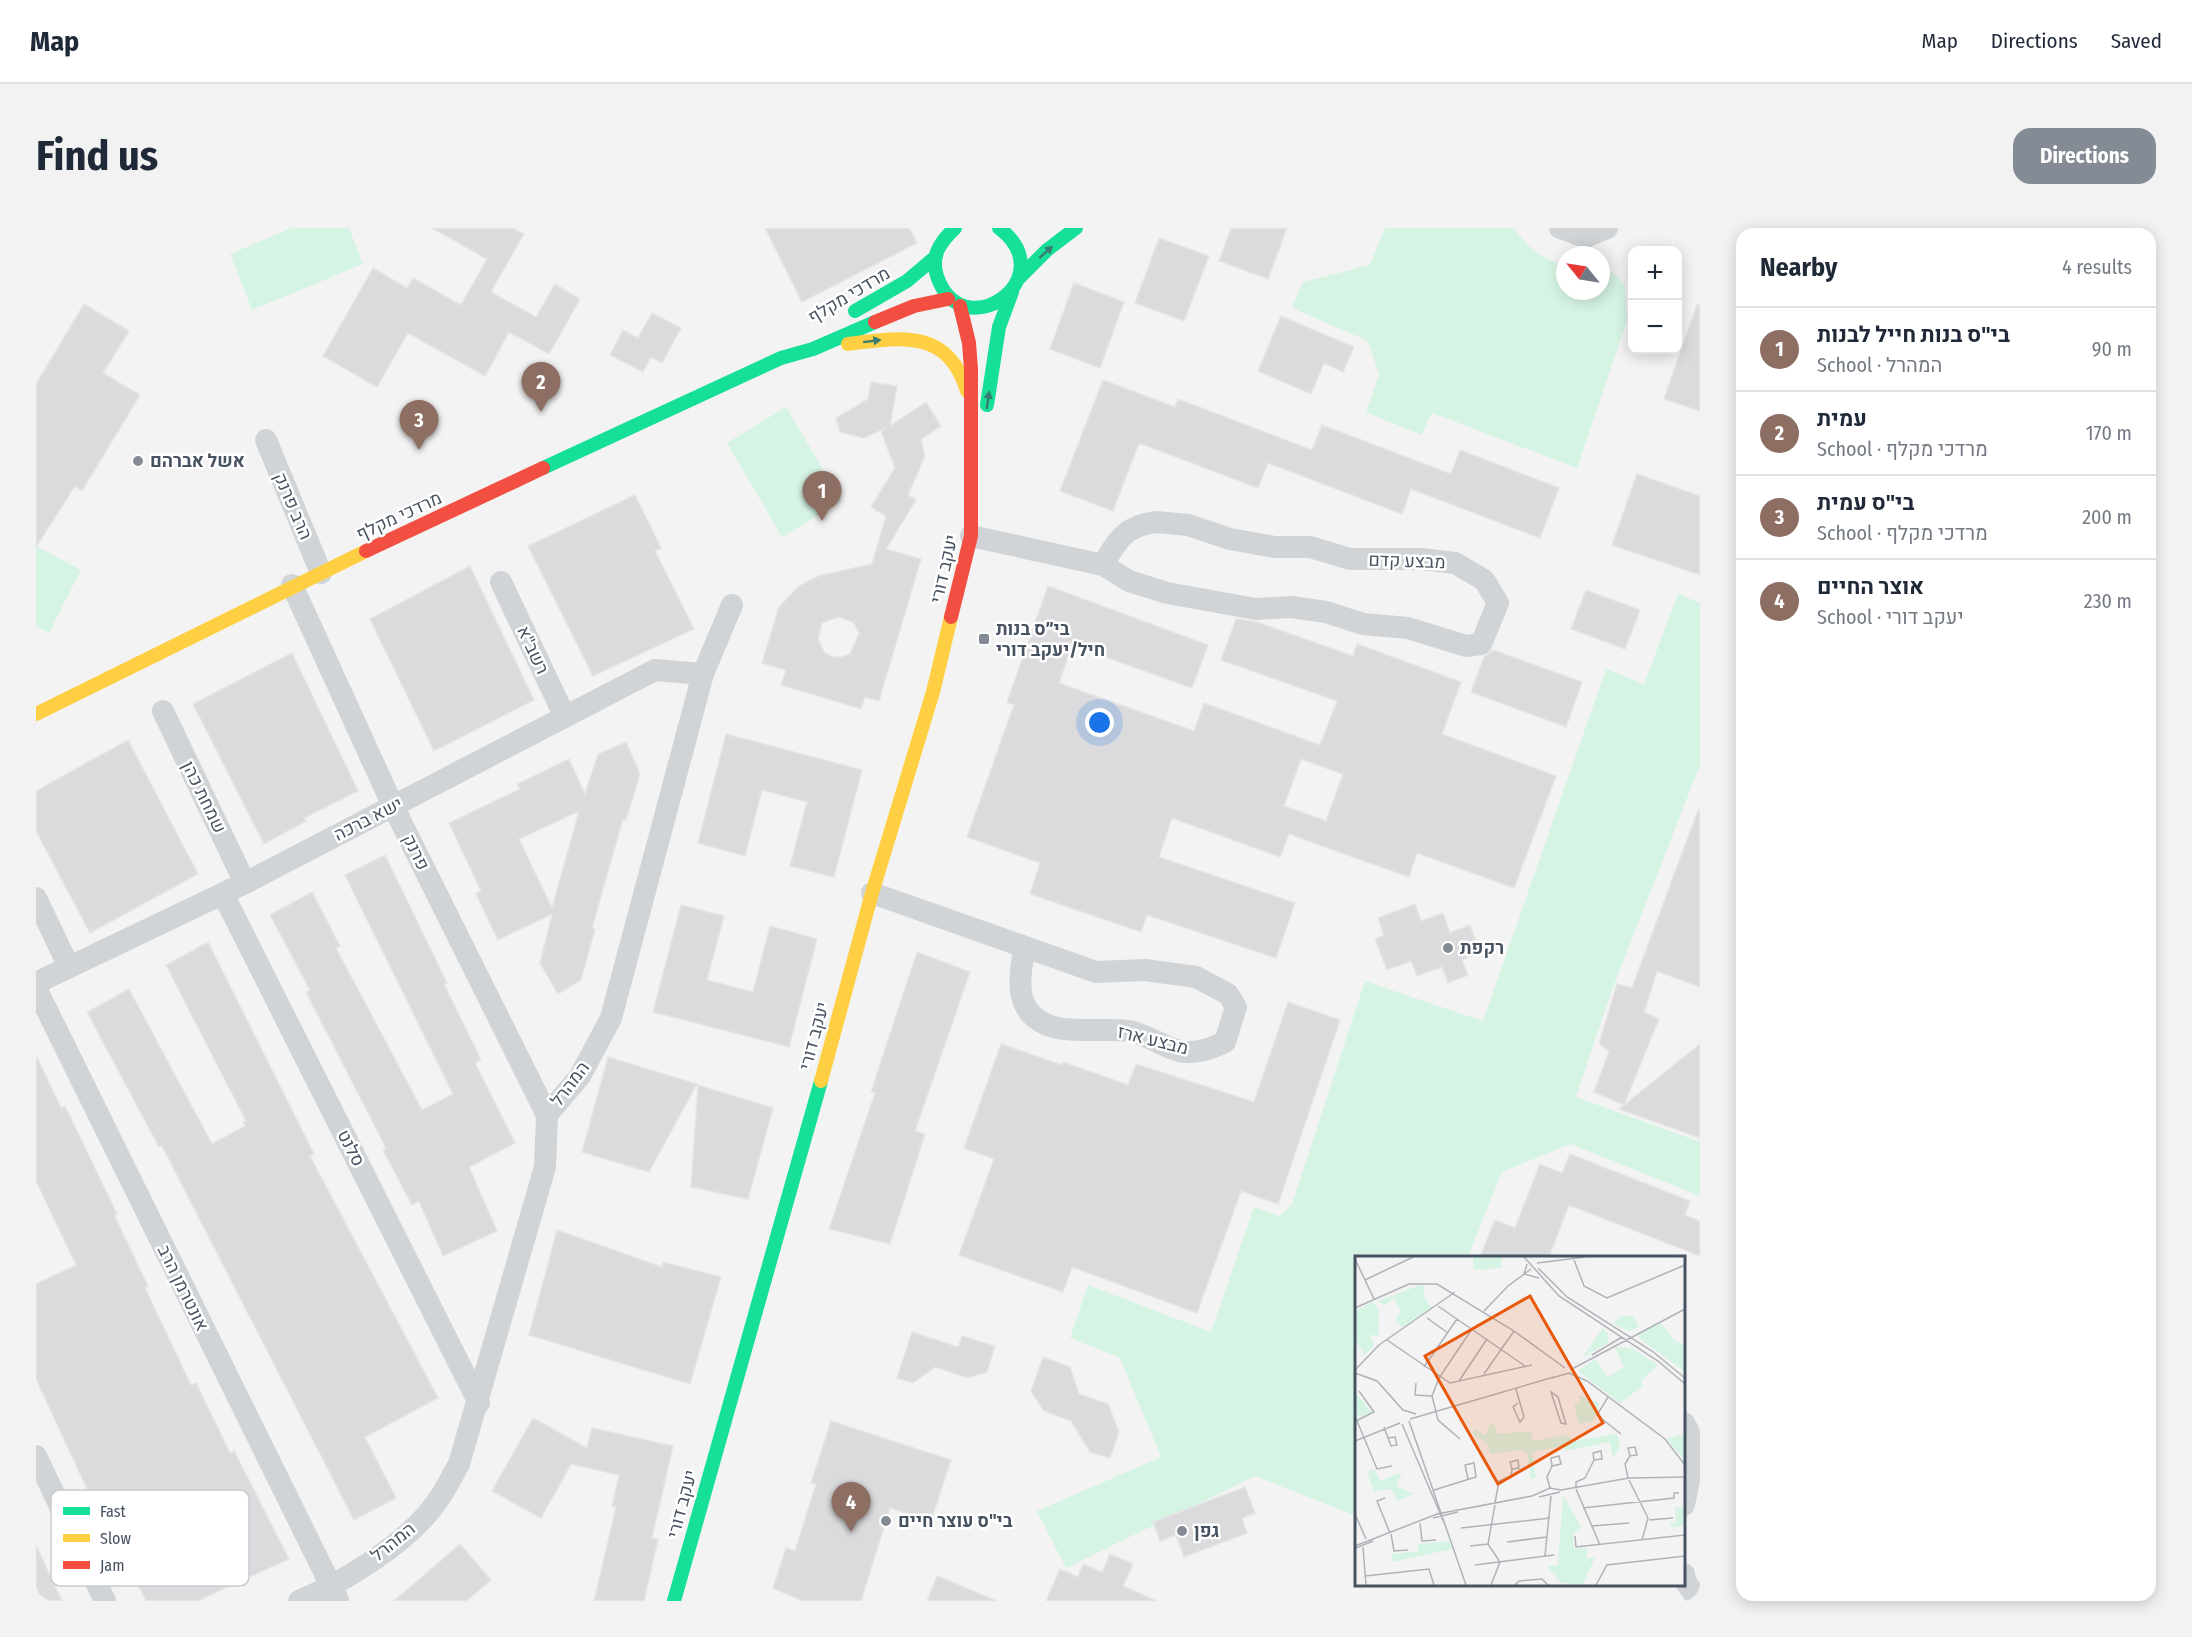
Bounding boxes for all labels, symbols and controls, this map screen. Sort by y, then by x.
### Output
text: Map [30,25,79,58]
text: Map [1921,28,1958,54]
text: Directions [1991,28,2078,54]
text: Saved [2111,28,2162,54]
button: Directions [2013,128,2156,184]
text: Find us [36,131,158,181]
one-way arrow [1038,246,1053,259]
north arrow [1556,246,1610,300]
map controls [1628,246,1682,354]
button: + [1628,246,1682,300]
text: Nearby [1760,252,1837,283]
text: 4 results [2062,255,2132,279]
street label: מרדכי מקלף [804,262,894,328]
button: − [1628,300,1682,354]
text: בי"ס בנות חייל לבנות [1817,321,2010,348]
one-way arrow [862,337,881,346]
text: 1 [1775,337,1784,361]
text: 90 m [2092,337,2132,361]
text: School · המהרל [1817,353,1942,377]
pin: 2 [522,362,560,412]
one-way arrow [984,390,993,409]
pin: 3 [400,400,439,450]
text: עמית [1817,405,1867,432]
text: 2 [1775,421,1784,445]
text: 170 m [2086,421,2132,445]
text: School · מרדכי מקלף [1817,437,1988,461]
place label: אשל אברהם [150,450,245,472]
marker: אשל אברהם [131,454,145,468]
street label: הרב פרנק [269,469,317,543]
pin: 1 [802,472,842,521]
street label: מרדכי מקלף [353,487,445,545]
text: בי"ס עמית [1817,489,1914,516]
text: 3 [1775,505,1784,529]
text: 200 m [2082,505,2132,529]
text: School · מרדכי מקלף [1817,521,1988,545]
street label: יעקב דורי [925,533,963,605]
street label: מבצע קדם [1368,549,1446,573]
text: אוצר החיים [1817,573,1924,600]
text: 4 [1774,589,1785,613]
text: 230 m [2084,589,2132,613]
text: School · יעקב דורי [1817,605,1963,629]
place label: בי״ס בנות חיל/יעקב דורי [996,618,1105,661]
street label: רשב"א [512,622,554,678]
marker: בי״ס בנות חיל/יעקב דורי [977,632,991,646]
your location [1085,708,1114,737]
street label: שמחת כהן [177,757,231,837]
street label: ישא ברכה [330,792,406,846]
street label: פרנק [398,830,434,874]
place label: רקפת [1460,937,1504,959]
marker: רקפת [1441,941,1455,955]
street label: יעקב דורי [794,999,834,1073]
street label: מבצע ארז [1115,1021,1191,1059]
street label: המהרל [546,1057,594,1111]
street label: סלנט [332,1126,370,1170]
street label: אונטרמן הרב [153,1241,213,1335]
inset map [1355,1256,1685,1586]
street label: יעקב דורי [662,1467,702,1541]
pin: 4 [832,1482,870,1532]
legend [51,1490,249,1586]
text: Fast [100,1502,127,1521]
place label: בי"ס עוצר חיים [898,1510,1013,1532]
marker: בי"ס עוצר חיים [879,1514,893,1528]
street label: המהרל [366,1518,420,1566]
place label: גפן [1194,1520,1220,1542]
marker: גפן [1175,1524,1189,1538]
text: Slow [100,1529,131,1548]
text: Jam [100,1556,125,1575]

